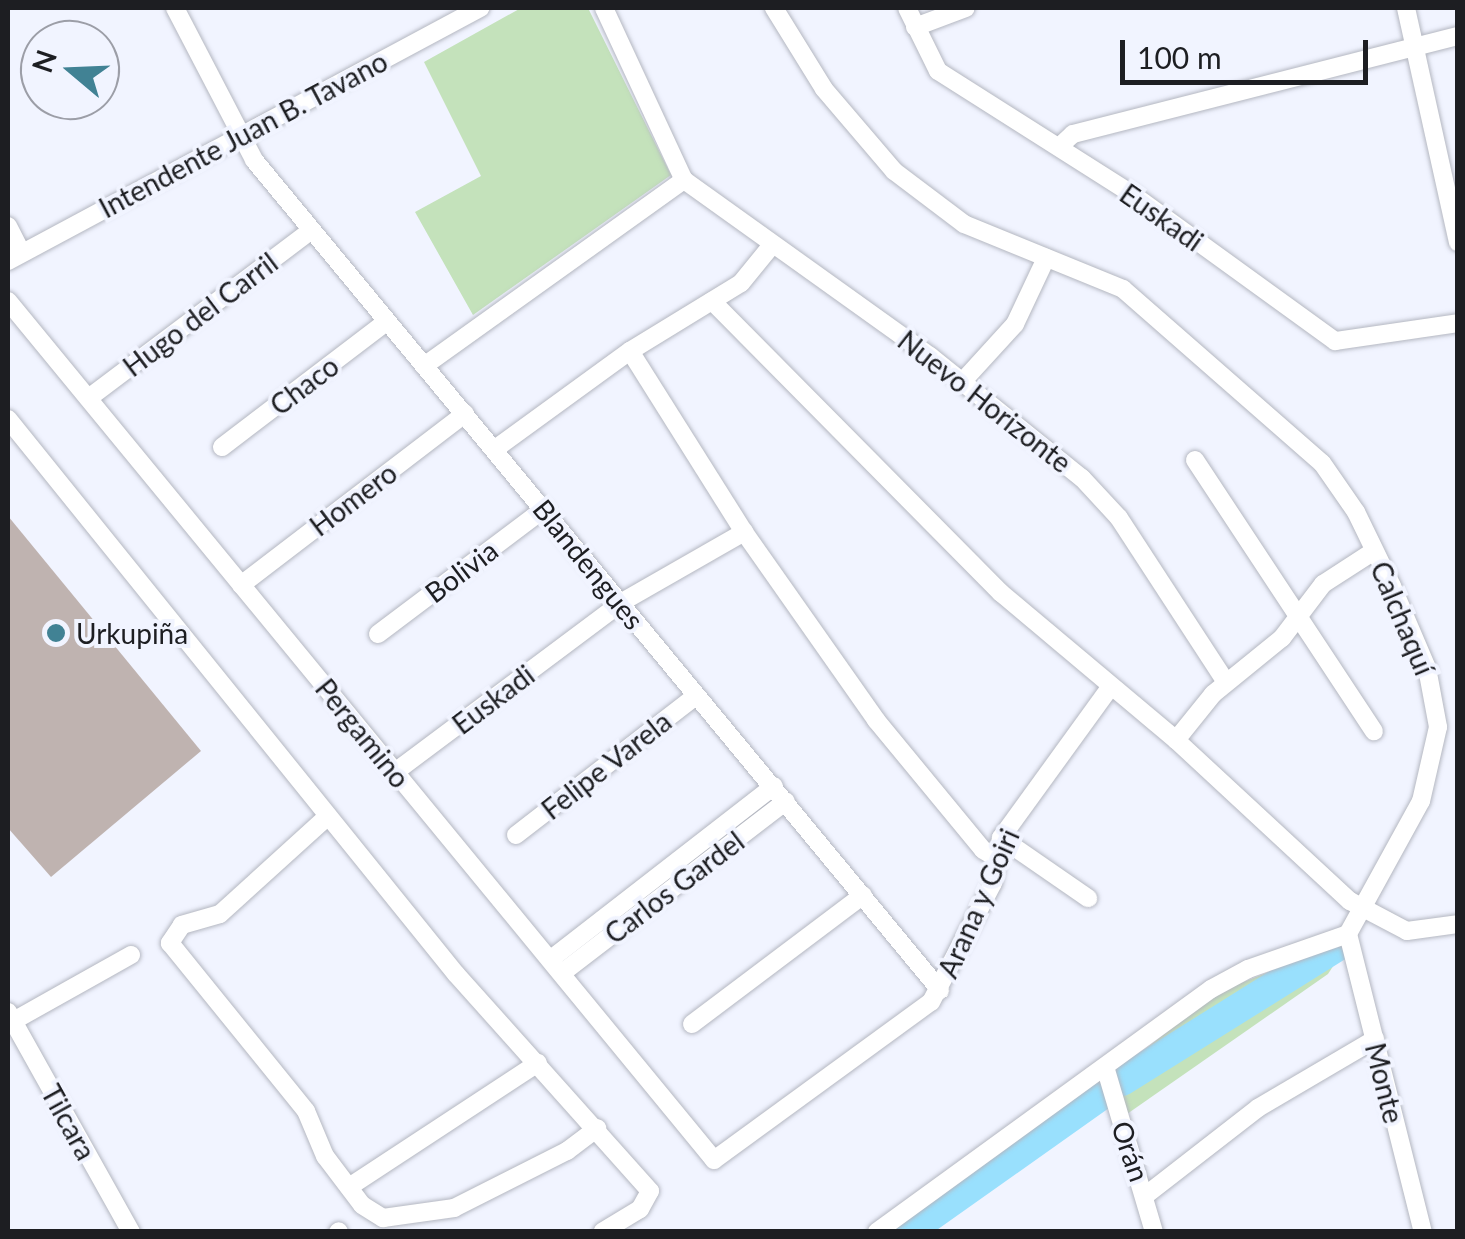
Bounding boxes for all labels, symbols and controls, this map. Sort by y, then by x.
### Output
north arrow [20,20,120,120]
scale bar [1125,20,1372,82]
text: 100 m [1137,39,1222,75]
street label: Intendente Juan B. Tavano [92,43,394,225]
text: N [24,45,63,77]
street label: Euskadi [1114,176,1210,258]
street label: Hugo del Carril [116,245,284,383]
street label: Nuevo Horizonte [892,323,1078,479]
street label: Chaco [263,348,345,422]
street label: Homero [303,455,403,543]
street label: Blandengues [526,492,652,636]
street label: Bolivia [418,533,504,609]
street label: Calchaquí [1364,556,1442,680]
place label: Urkupiña [76,616,188,650]
marker: Urkupiña [45,622,67,644]
street label: Euskadi [445,657,541,741]
street label: Pergamino [309,672,417,794]
street label: Felipe Varela [534,704,678,826]
street label: Arana y Goiri [930,823,1026,983]
street label: Carlos Gardel [598,824,750,950]
street label: Monte [1359,1039,1411,1127]
street label: Tilcara [35,1078,103,1166]
street label: Orán [1105,1116,1157,1186]

